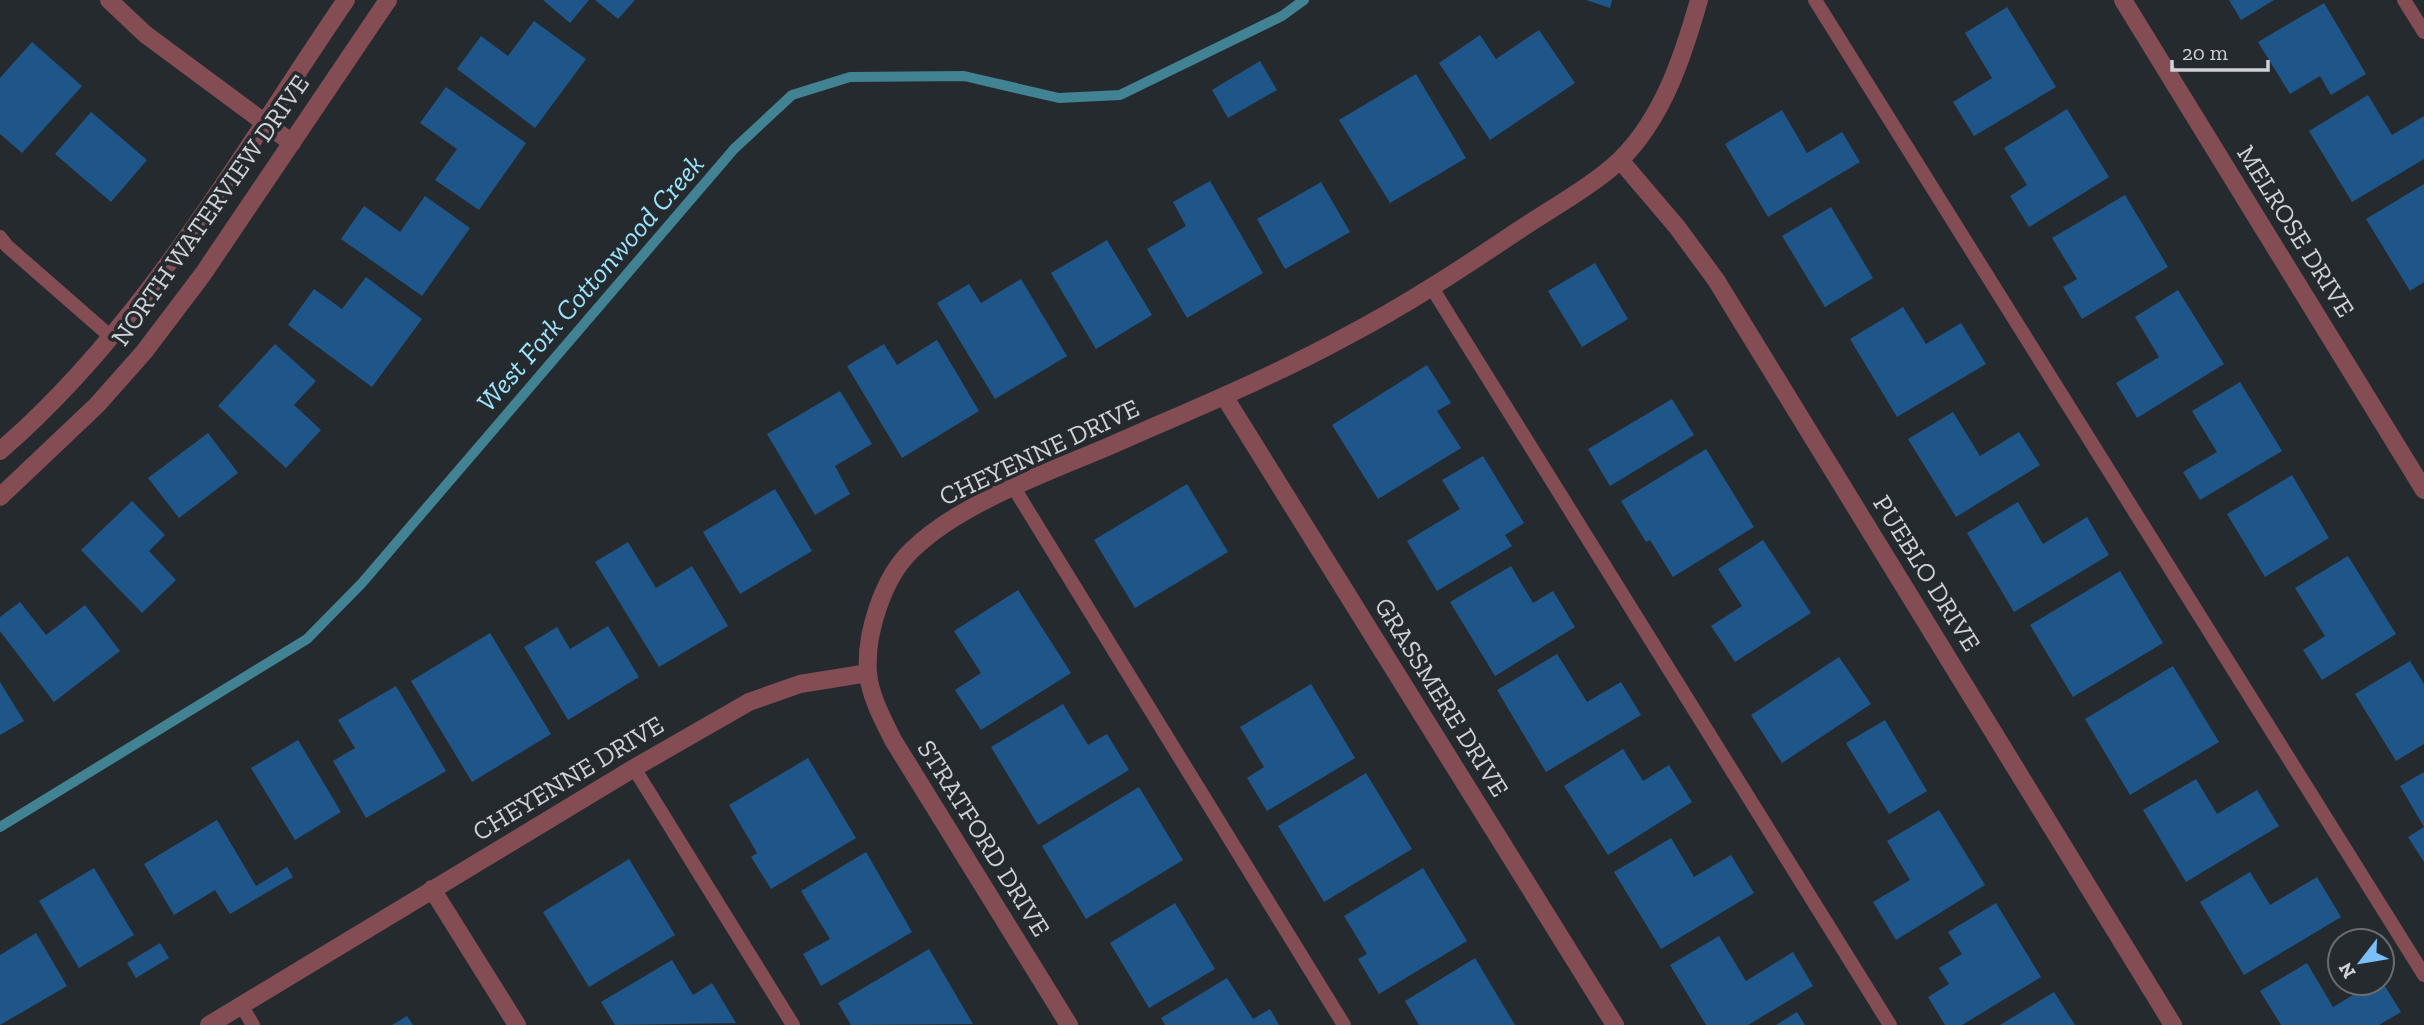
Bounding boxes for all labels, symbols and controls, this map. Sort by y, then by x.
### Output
scale bar [2172,28,2268,72]
text: 20 m [2182,40,2228,65]
street label: NORTH WATERVIEW DRIVE [104,68,316,352]
street label: MELROSE DRIVE [2230,139,2362,323]
water label: West Fork Cottonwood Creek [470,148,710,418]
street label: CHEYENNE DRIVE [934,392,1144,512]
street label: PUEBLO DRIVE [1866,489,1988,657]
street label: GRASSMERE DRIVE [1368,592,1516,802]
street label: CHEYENNE DRIVE [467,708,669,848]
street label: STRATFORD DRIVE [911,734,1057,942]
north arrow [2326,927,2396,997]
text: N [2333,958,2360,983]

